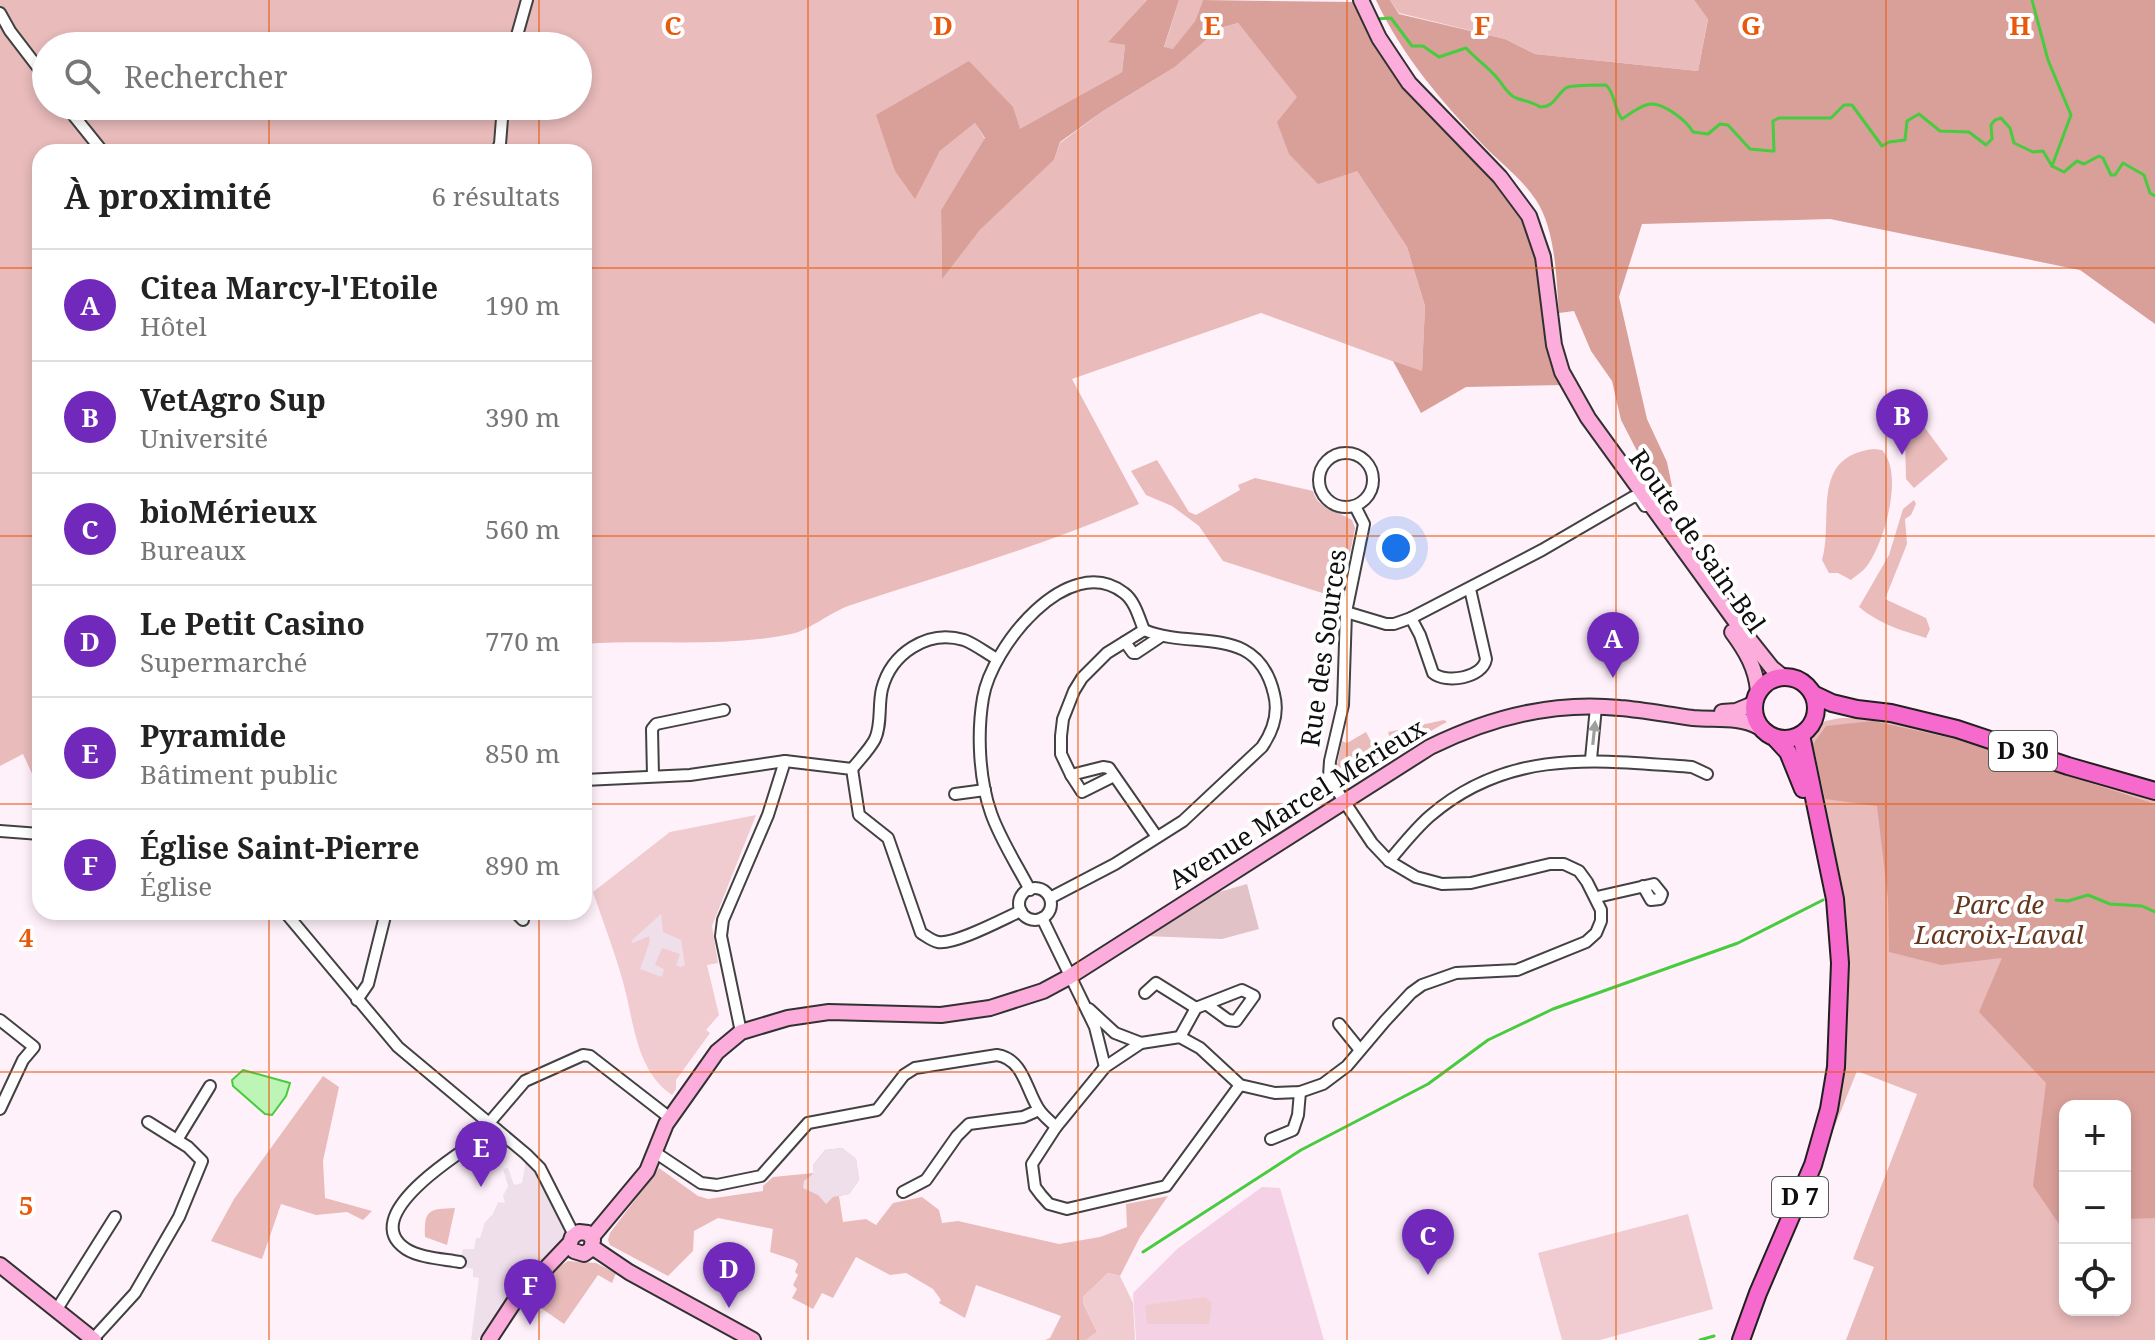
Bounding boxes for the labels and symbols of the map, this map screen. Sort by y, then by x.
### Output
text: C [664,7,682,43]
text: D [933,7,953,43]
text: E [1204,7,1221,43]
text: F [1474,7,1490,43]
text: G [1741,7,1761,43]
text: H [2009,7,2031,43]
pin: B [1876,389,1928,455]
street label: Route de Sain-Bel [1621,442,1774,639]
your location [1376,528,1416,568]
street label: Rue des Sources [1291,547,1355,749]
pin: A [1587,612,1639,678]
street label: Avenue Marcel Mérieux [1161,709,1432,897]
one-way arrow [1587,720,1600,745]
road number: D 30 [1989,731,2057,771]
park label: Parc de Lacroix-Laval [1914,886,2084,952]
text: 4 [19,919,34,955]
pin: E [455,1121,507,1187]
road number: D 7 [1772,1177,1828,1217]
text: 5 [19,1187,33,1223]
pin: C [1402,1209,1454,1275]
pin: D [703,1242,755,1308]
pin: F [504,1259,556,1325]

